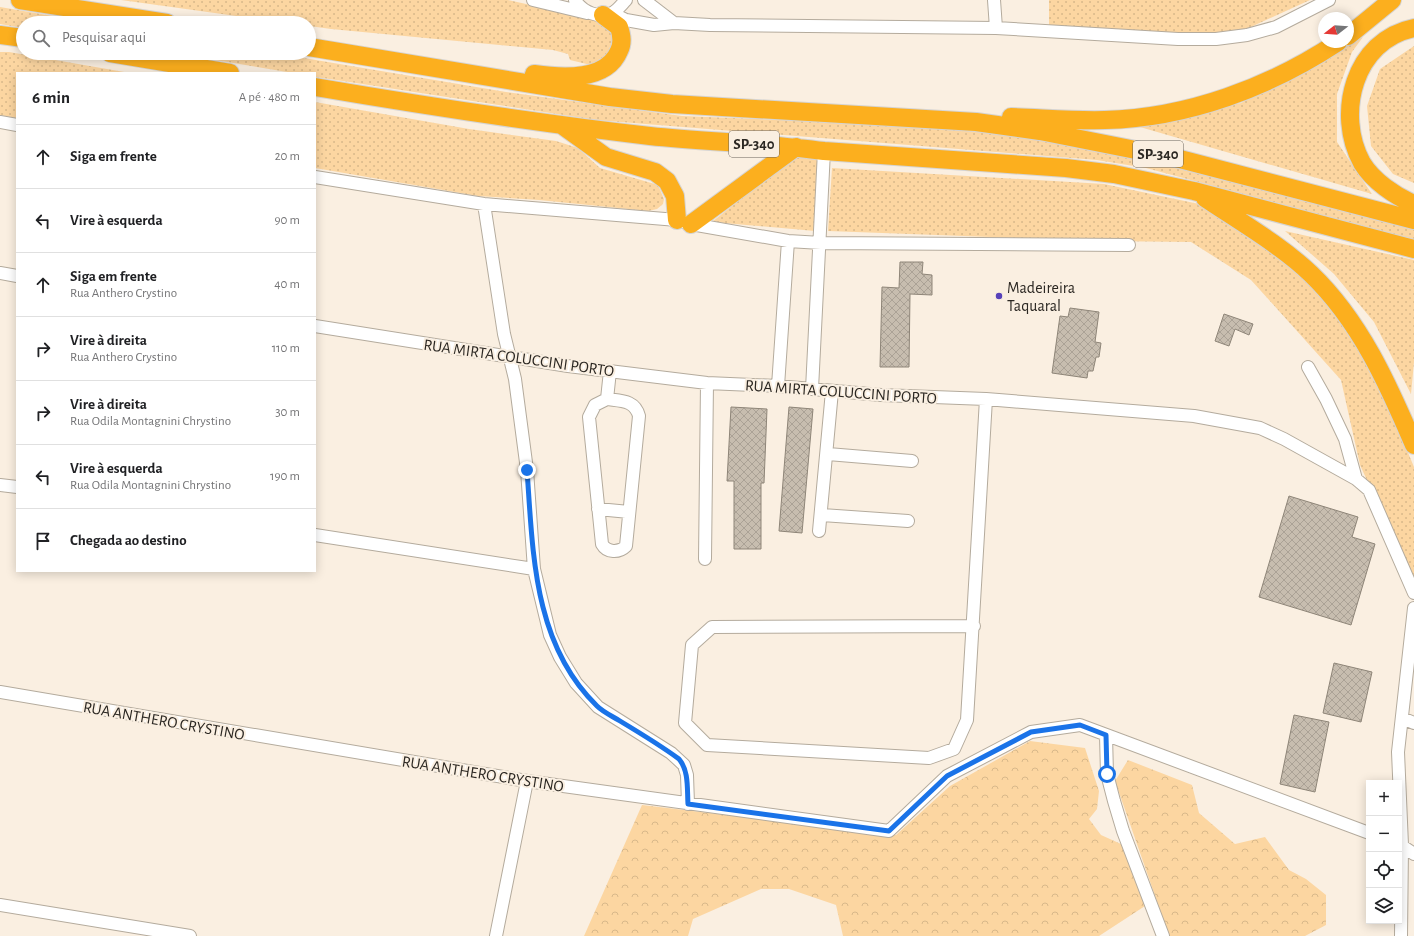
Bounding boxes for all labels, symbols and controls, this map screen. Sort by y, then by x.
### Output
north arrow [1318,12,1354,48]
search box [16,16,316,60]
icon: search [30,27,52,49]
text: Pesquisar aqui [62,30,146,45]
text: 6 min [32,89,70,106]
text: A pé · 480 m [239,91,300,104]
road number: SP-340 [729,131,779,157]
road number: SP-340 [1133,141,1183,167]
icon: ahead [32,146,54,168]
text: Siga em frente [70,149,157,164]
text: 20 m [275,150,300,163]
icon: left [32,210,54,232]
text: Vire à esquerda [70,213,163,228]
text: 90 m [274,214,300,227]
text: Siga em frente [70,269,157,284]
icon: ahead [32,274,54,296]
text: 40 m [274,278,300,291]
place label: Madeireira Taquaral [1007,280,1075,314]
text: Rua Anthero Crystino [70,287,177,300]
marker: Madeireira Taquaral [994,291,1004,301]
text: Vire à direita [70,333,147,348]
street label: RUA MIRTA COLUCCINI PORTO [423,337,615,379]
icon: right [32,338,54,360]
text: 110 m [272,342,300,355]
text: Rua Anthero Crystino [70,351,177,364]
street label: RUA MIRTA COLUCCINI PORTO [744,377,937,407]
text: Vire à direita [70,397,147,412]
icon: right [32,402,54,424]
text: 30 m [275,406,300,419]
text: Rua Odila Montagnini Chrystino [70,415,231,428]
text: Vire à esquerda [70,461,163,476]
route end [518,461,536,479]
icon: left [32,466,54,488]
text: 190 m [270,470,300,483]
text: Rua Odila Montagnini Chrystino [70,479,231,492]
icon: arrive [32,530,54,552]
text: Chegada ao destino [70,533,187,548]
street label: RUA ANTHERO CRYSTINO [82,699,246,743]
street label: RUA ANTHERO CRYSTINO [401,753,565,795]
route start [1098,765,1116,783]
map controls [1366,780,1402,924]
button: + [1366,780,1402,816]
button: − [1366,816,1402,852]
button: locate [1366,852,1402,888]
button: layers [1366,888,1402,924]

